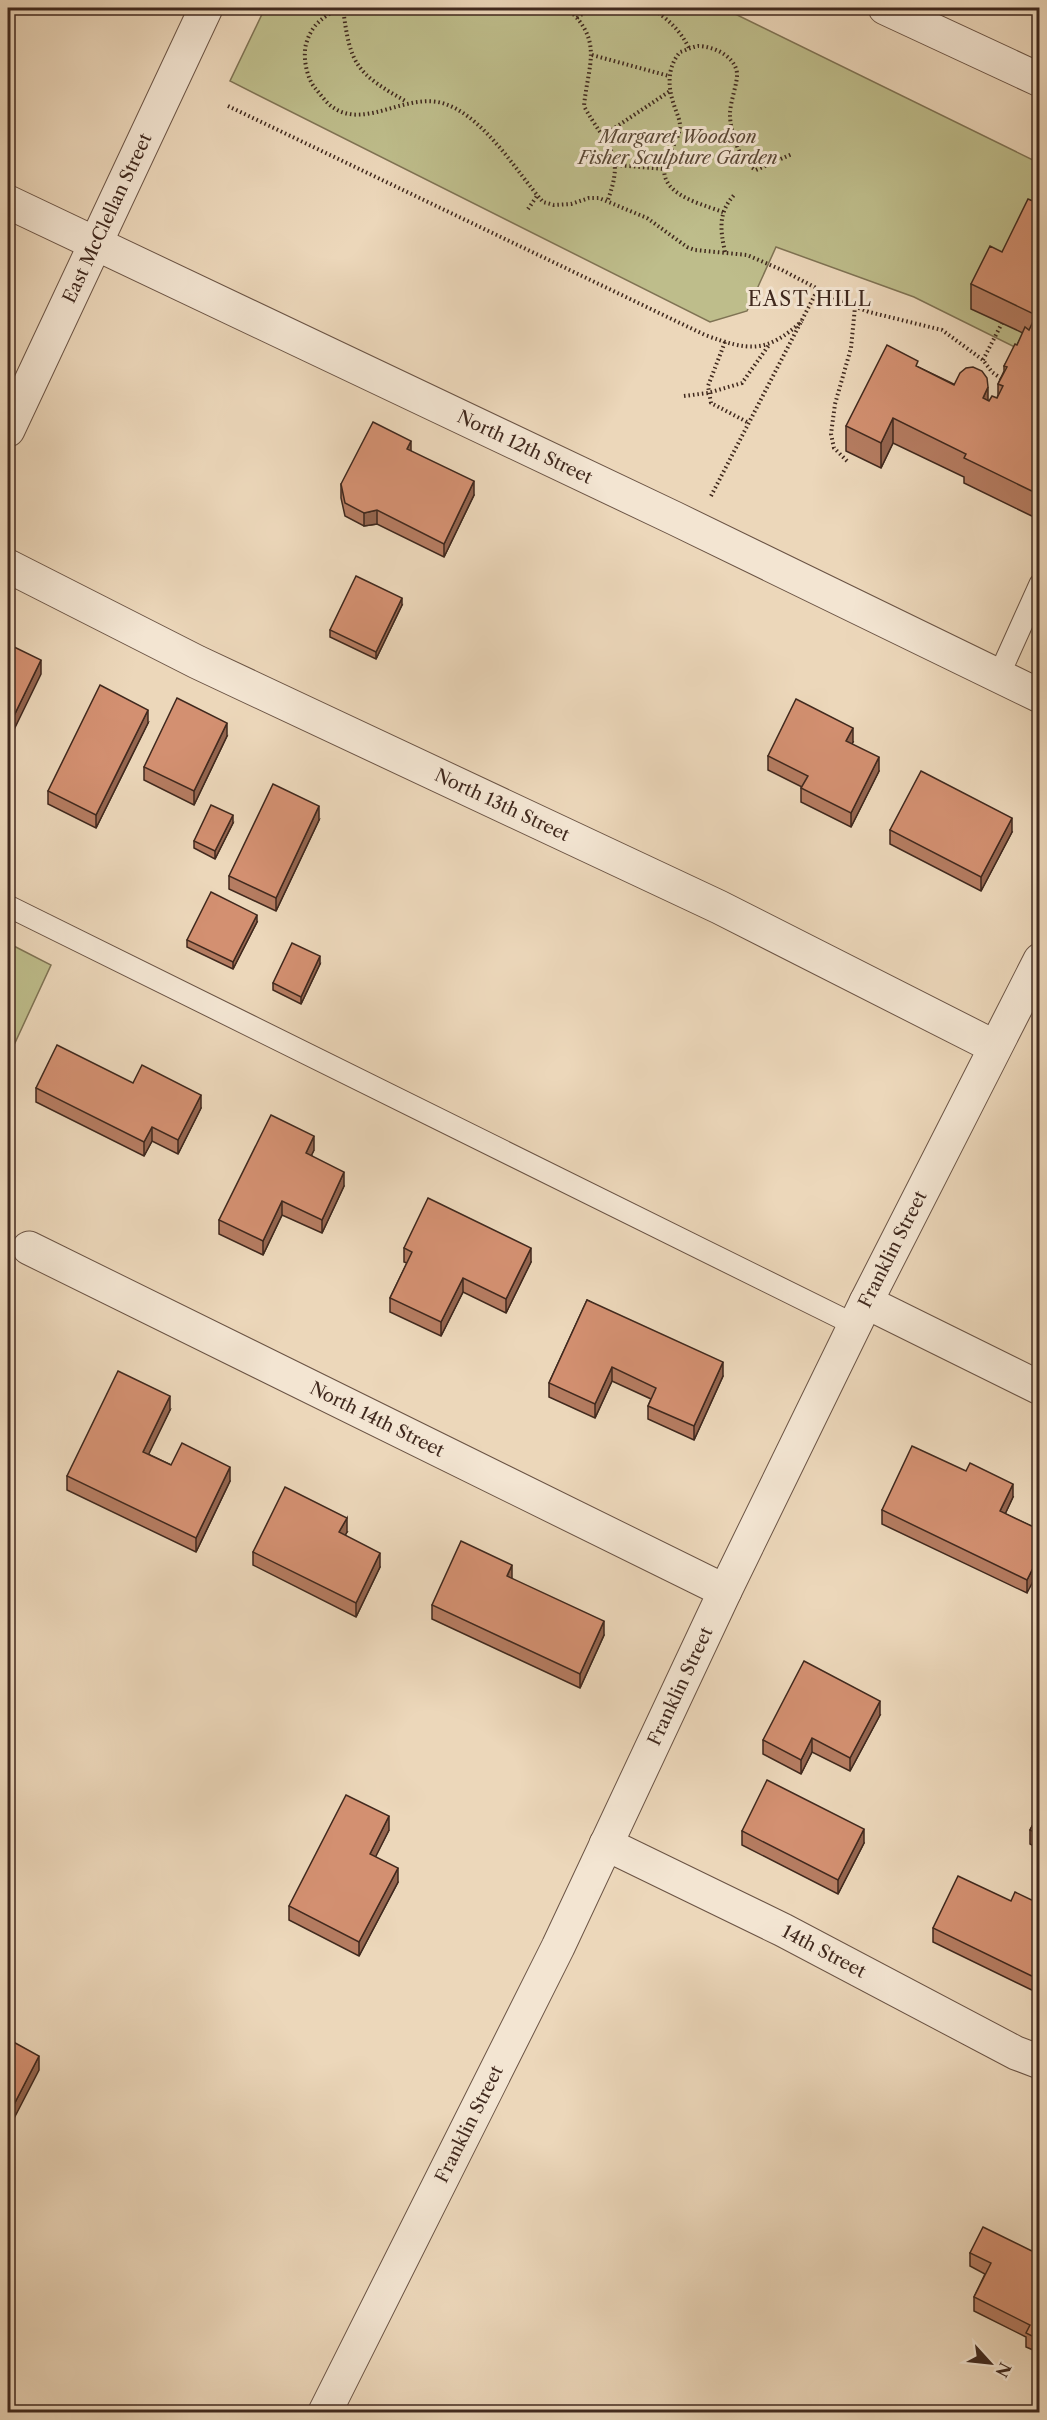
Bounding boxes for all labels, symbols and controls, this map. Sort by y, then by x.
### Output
park label: Margaret Woodson Fisher Sculpture Garden [576,126,778,169]
street label: East McClellan Street [58,129,157,306]
district label: EAST HILL [748,287,872,311]
street label: North 12th Street [454,406,596,489]
street label: North 13th Street [431,764,574,847]
street label: Franklin Street [854,1187,932,1312]
street label: North 14th Street [306,1377,448,1462]
street label: Franklin Street [643,1623,718,1749]
street label: 14th Street [778,1920,870,1983]
street label: Franklin Street [431,2061,508,2186]
north arrow [960,2333,1020,2393]
text: N [991,2359,1015,2381]

